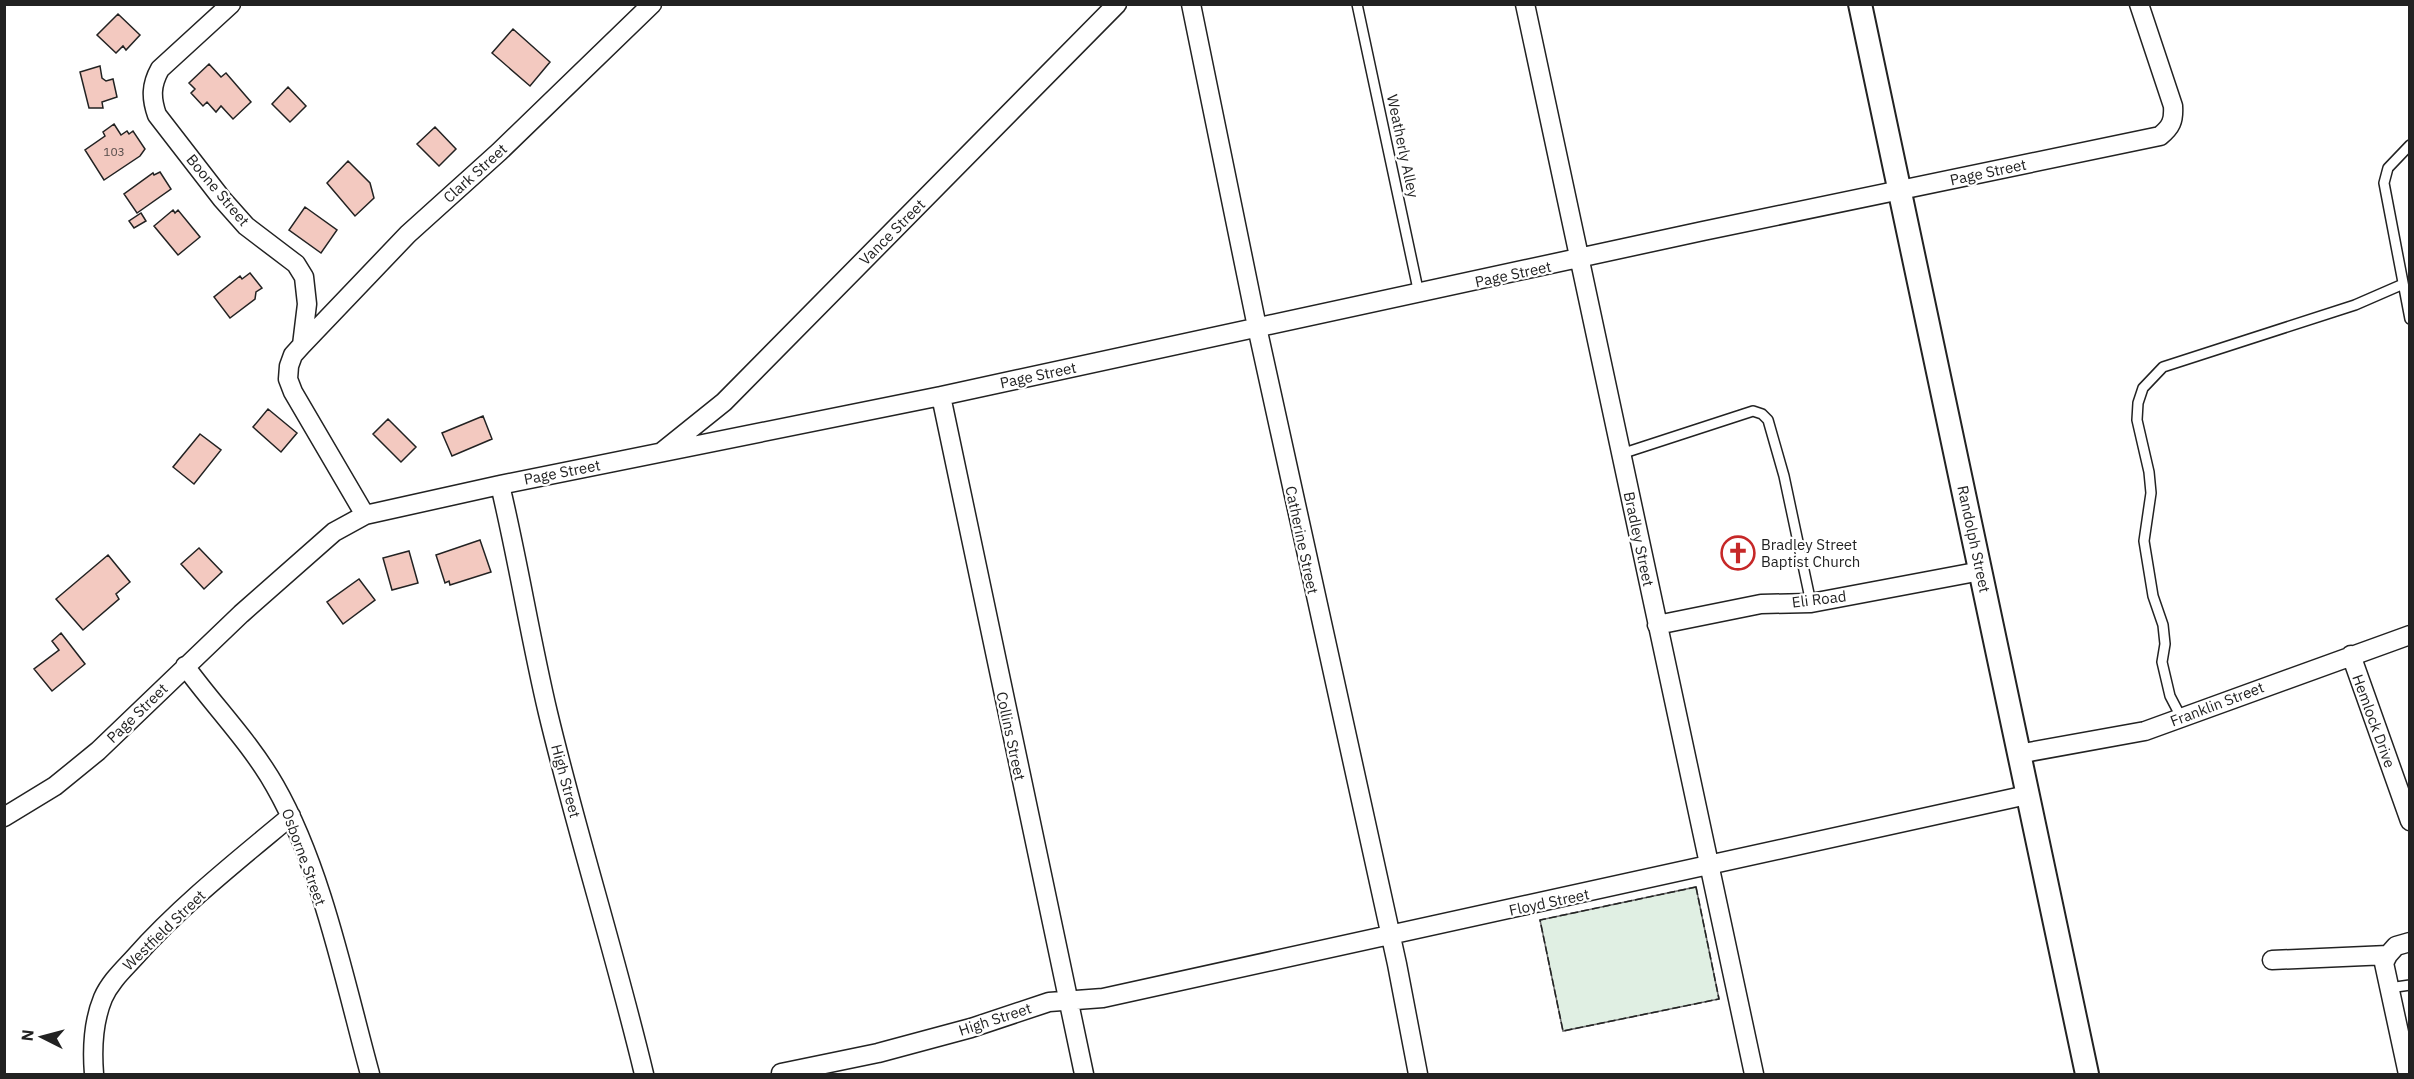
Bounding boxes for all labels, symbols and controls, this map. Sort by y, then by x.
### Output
street label: Weatherly Alley [1383,93,1423,200]
street label: Clark Street [439,139,511,207]
house number: 103 [103,144,125,159]
street label: Boone Street [182,150,254,230]
street label: Page Street [1948,155,2028,189]
street label: Vance Street [855,195,929,269]
street label: Page Street [1473,257,1553,291]
street label: Page Street [998,358,1078,392]
street label: Page Street [522,455,602,489]
street label: Catherine Street [1281,484,1323,596]
street label: Randolph Street [1953,484,1995,594]
street label: Bradley Street [1620,490,1658,588]
church icon: Bradley Street Baptist Church [1720,535,1756,571]
place label: Bradley Street Baptist Church [1761,535,1860,571]
street label: Eli Road [1791,586,1847,612]
street label: Hemlock Drive [2348,672,2400,770]
street label: Franklin Street [2167,677,2267,731]
street label: Page Street [102,679,172,747]
street label: Collins Street [992,690,1030,782]
street label: High Street [547,742,585,820]
street label: Osborne Street [278,806,330,908]
street label: Floyd Street [1507,884,1591,920]
street label: Westfield Street [119,886,209,974]
street label: High Street [956,998,1034,1040]
north arrow [12,1007,72,1067]
text: N [17,1029,38,1042]

